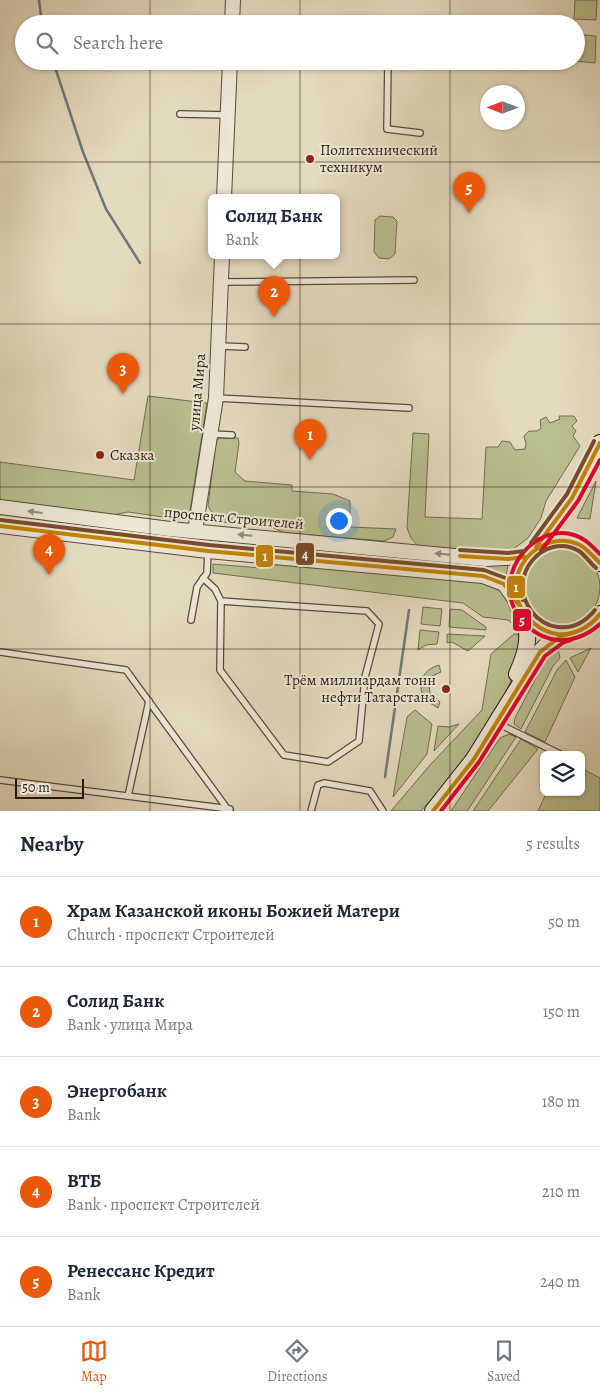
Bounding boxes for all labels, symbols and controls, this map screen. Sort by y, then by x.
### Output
search box [15,15,585,70]
icon: search [33,29,61,57]
text: Search here [73,30,163,56]
north arrow [480,85,525,130]
place label: Политехнический техникум [320,140,438,177]
marker: Политехнический техникум [304,153,316,165]
pin: 5 [453,172,485,213]
popup [208,194,340,259]
text: Солид Банк [225,203,323,229]
text: Bank [225,229,259,251]
pin: 2 [258,276,290,317]
street label: улица Мира [184,352,210,432]
pin: 3 [107,353,139,394]
pin: 1 [294,419,326,460]
place label: Сказка [110,445,154,465]
marker: Сказка [94,449,106,461]
street label: проспект Строителей [163,502,305,534]
one-way arrow [27,508,43,516]
your location [326,508,352,534]
one-way arrow [237,531,253,539]
pin: 4 [33,534,65,575]
line badge: 4 [295,542,315,566]
line badge: 1 [255,544,274,568]
text: 4 [302,545,309,564]
text: 1 [262,547,268,566]
one-way arrow [434,550,450,558]
line badge: 1 [506,575,526,599]
text: 1 [513,578,519,597]
line badge: 5 [512,608,532,632]
text: 5 [519,611,525,630]
place label: Трём миллиардам тонн нефти Татарстана [284,670,436,707]
marker: Трём миллиардам тонн нефти Татарстана [440,683,452,695]
map controls [540,751,585,796]
button: layers [540,751,585,796]
scale bar [15,776,84,799]
text: 50 m [22,778,50,797]
text: Nearby [20,830,83,858]
text: 5 results [526,833,580,855]
text: Храм Казанской иконы Божией Матери [67,898,400,924]
text: 1 [33,911,39,933]
text: 50 m [548,911,580,933]
text: Church · проспект Строителей [67,924,275,946]
text: Солид Банк [67,988,165,1014]
text: 2 [32,1001,40,1023]
text: 150 m [543,1001,580,1023]
text: Bank · улица Мира [67,1014,193,1036]
text: Энергобанк [67,1078,167,1104]
text: 3 [33,1091,39,1113]
text: 180 m [542,1091,580,1113]
text: Bank [67,1104,101,1126]
text: ВТБ [67,1168,101,1194]
text: 4 [32,1181,40,1203]
text: 210 m [542,1181,580,1203]
text: Bank · проспект Строителей [67,1194,260,1216]
text: Ренессанс Кредит [67,1258,215,1284]
text: 5 [33,1271,39,1293]
text: 240 m [540,1271,580,1293]
text: Bank [67,1284,101,1306]
tab: Map [80,1337,108,1386]
tab: Directions [267,1337,327,1386]
tab: Saved [487,1337,520,1386]

